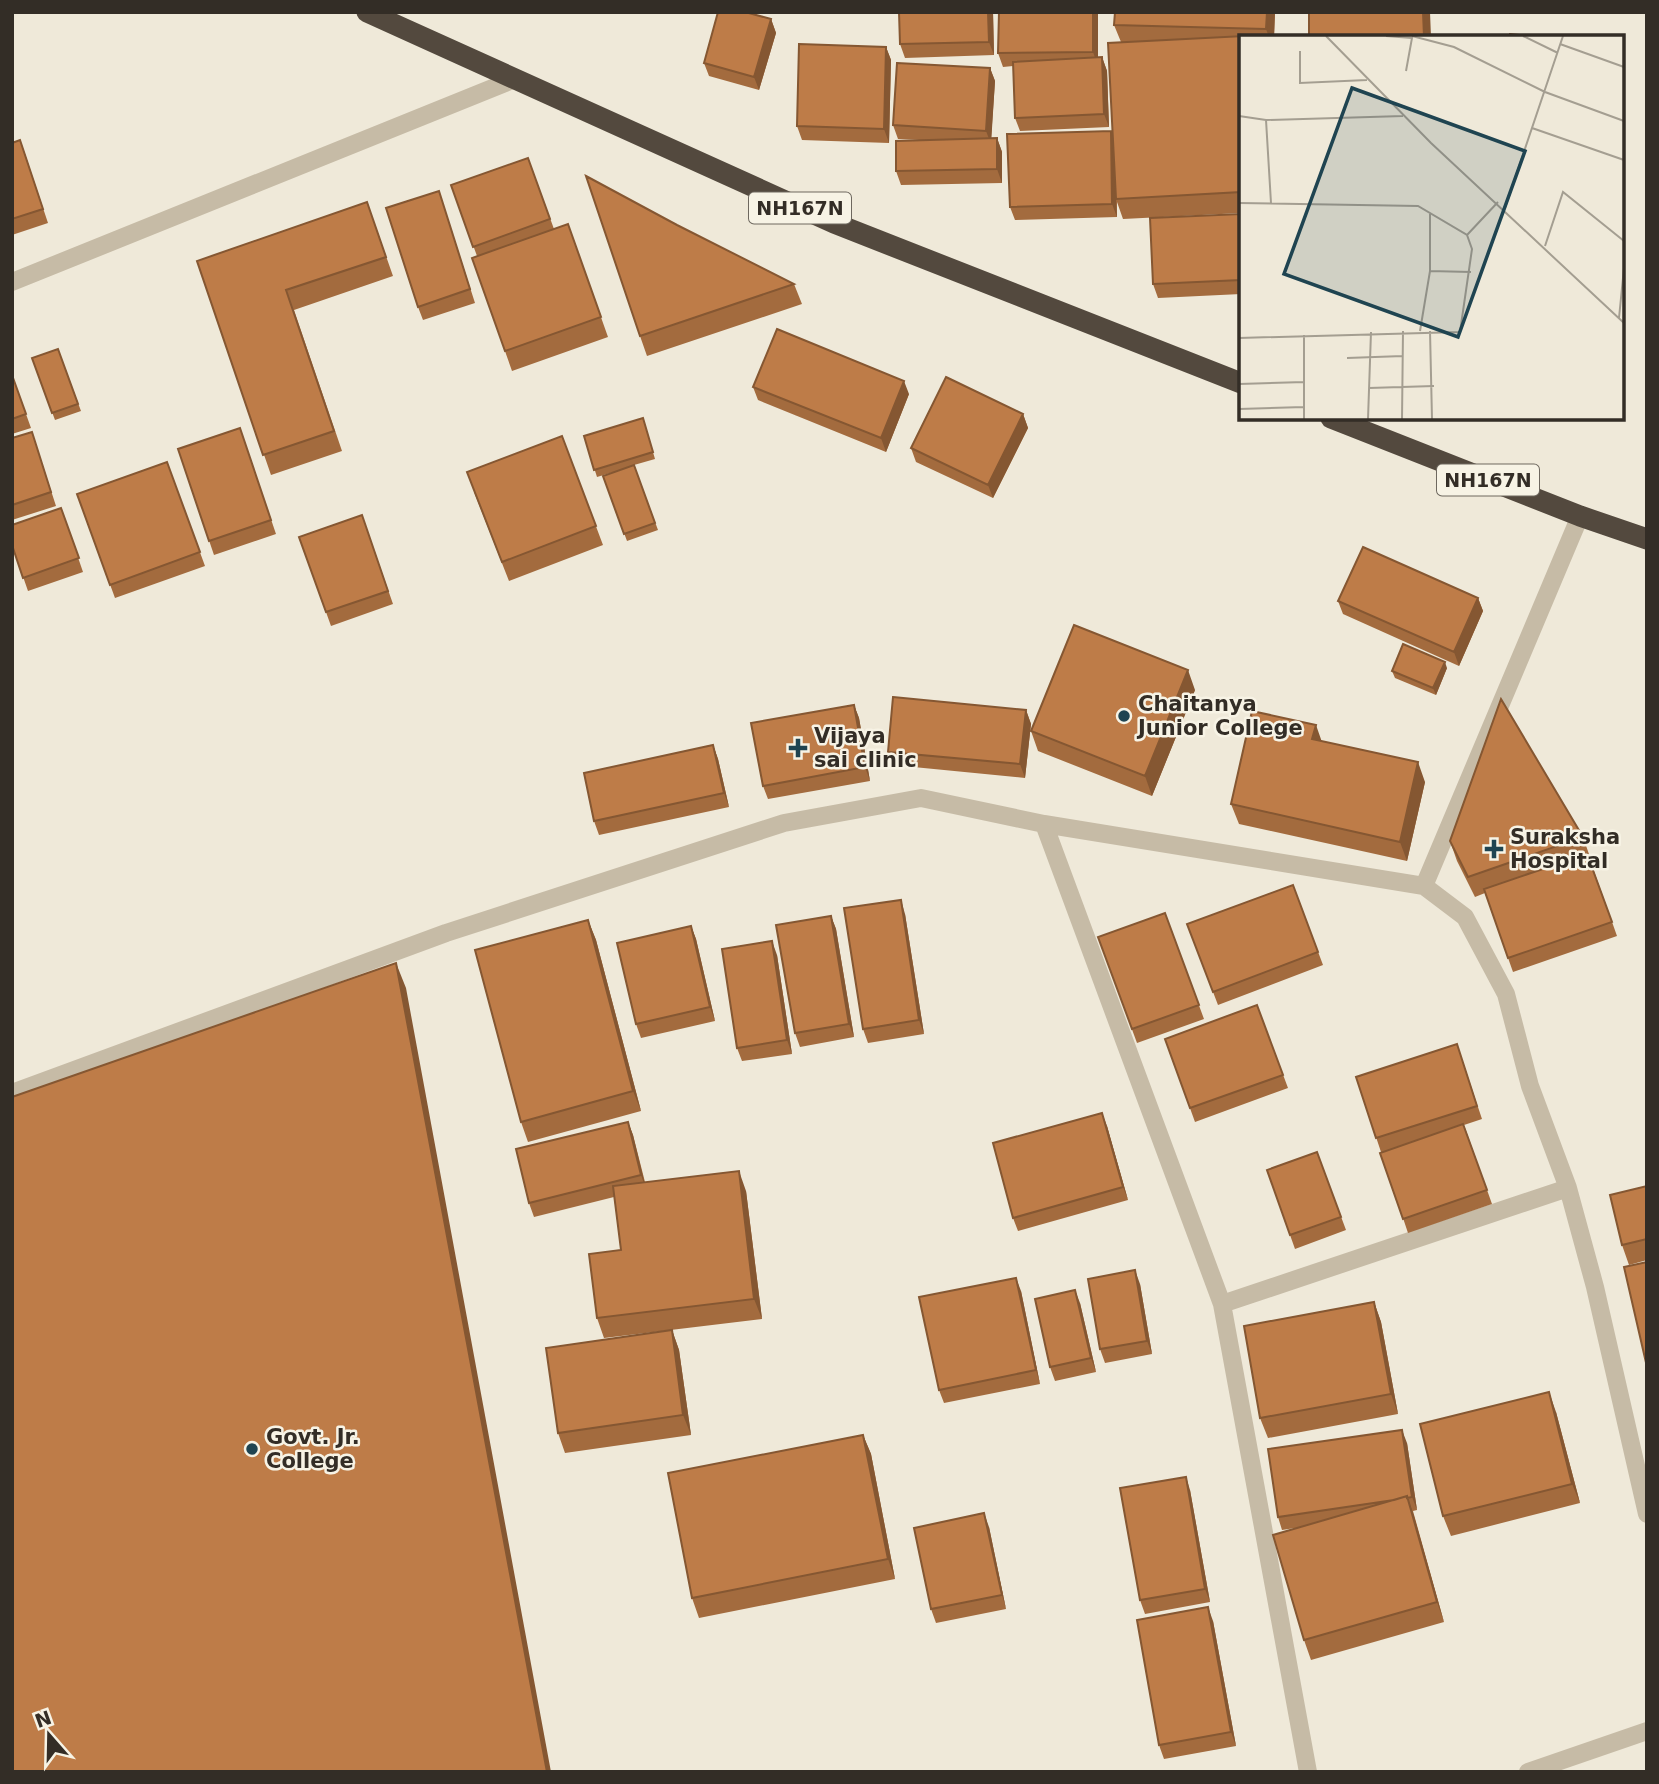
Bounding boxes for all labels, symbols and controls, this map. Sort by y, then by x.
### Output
inset map [1239,35,1624,420]
road number: NH167N [749,192,851,224]
road number: NH167N [1437,464,1539,495]
place label: Chaitanya Junior College [1136,692,1303,740]
marker: Chaitanya Junior College [1116,708,1132,724]
place label: Vijaya sai clinic [814,724,917,772]
marker: Vijaya sai clinic [788,738,808,758]
place label: Suraksha Hospital [1510,825,1620,873]
marker: Suraksha Hospital [1484,839,1504,859]
place label: Govt. Jr. College [266,1425,360,1473]
marker: Govt. Jr. College [244,1441,260,1457]
north arrow [14,1700,84,1770]
text: N [32,1706,54,1732]

